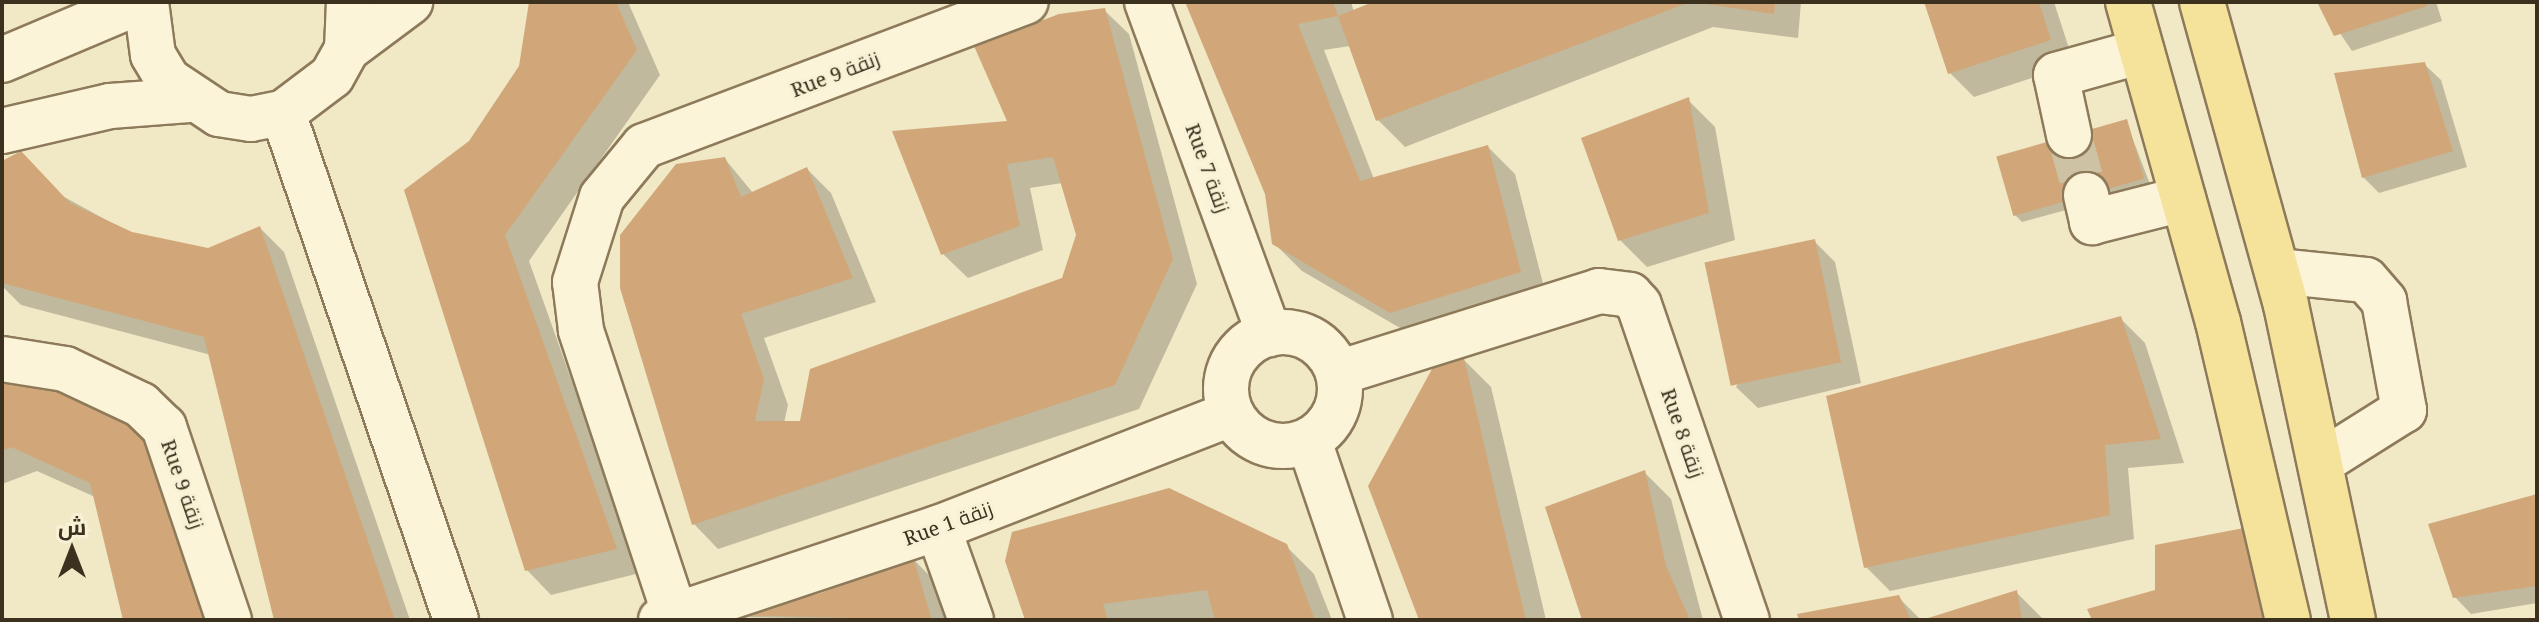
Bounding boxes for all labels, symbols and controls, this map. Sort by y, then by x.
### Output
street label: Rue 9 زنقة [787,46,883,102]
street label: Rue 7 زنقة [1181,120,1235,216]
street label: Rue 8 زنقة [1657,385,1709,481]
street label: Rue 9 زنقة [157,436,209,532]
street label: Rue 1 زنقة [900,496,996,550]
north arrow [32,510,112,590]
text: ش [58,511,86,541]

